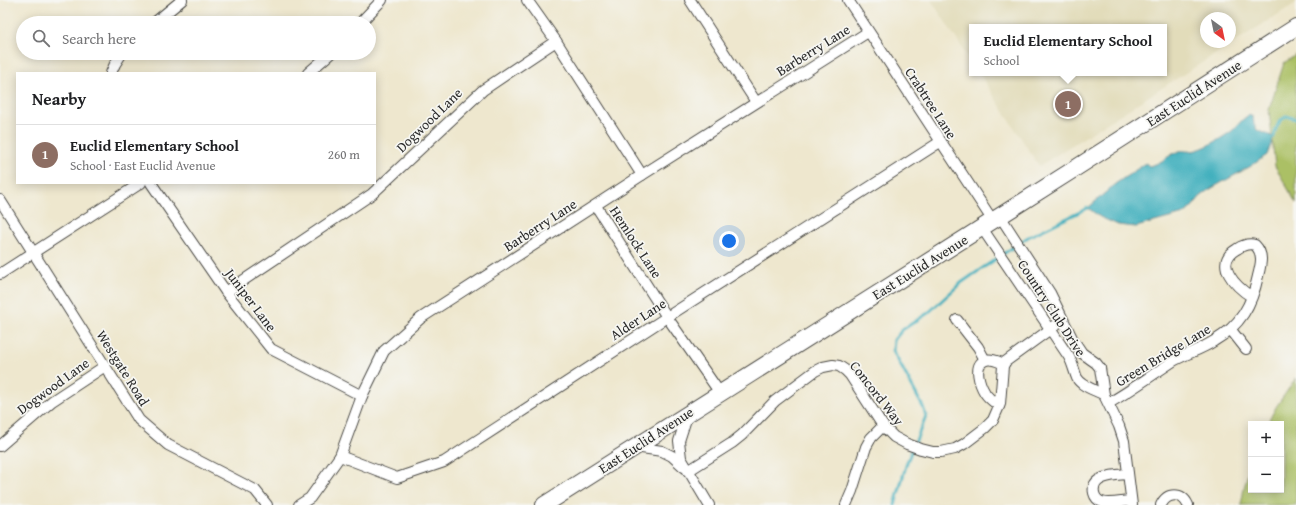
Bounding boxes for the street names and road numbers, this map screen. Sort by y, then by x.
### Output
street label: Barberry Lane [772,19,854,81]
street label: East Euclid Avenue [1143,55,1246,131]
street label: Crabtree Lane [900,63,962,143]
street label: Dogwood Lane [391,83,467,157]
street label: Barberry Lane [499,194,581,256]
street label: Hemlock Lane [605,202,667,282]
street label: East Euclid Avenue [868,229,972,304]
street label: Country Club Drive [1013,256,1091,361]
street label: Juniper Lane [219,263,282,336]
street label: Alder Lane [606,293,670,345]
street label: Green Bridge Lane [1112,319,1215,391]
street label: Westgate Road [92,326,155,410]
street label: Dogwood Lane [13,353,94,419]
street label: Concord Way [845,356,909,430]
street label: East Euclid Avenue [595,402,698,478]

